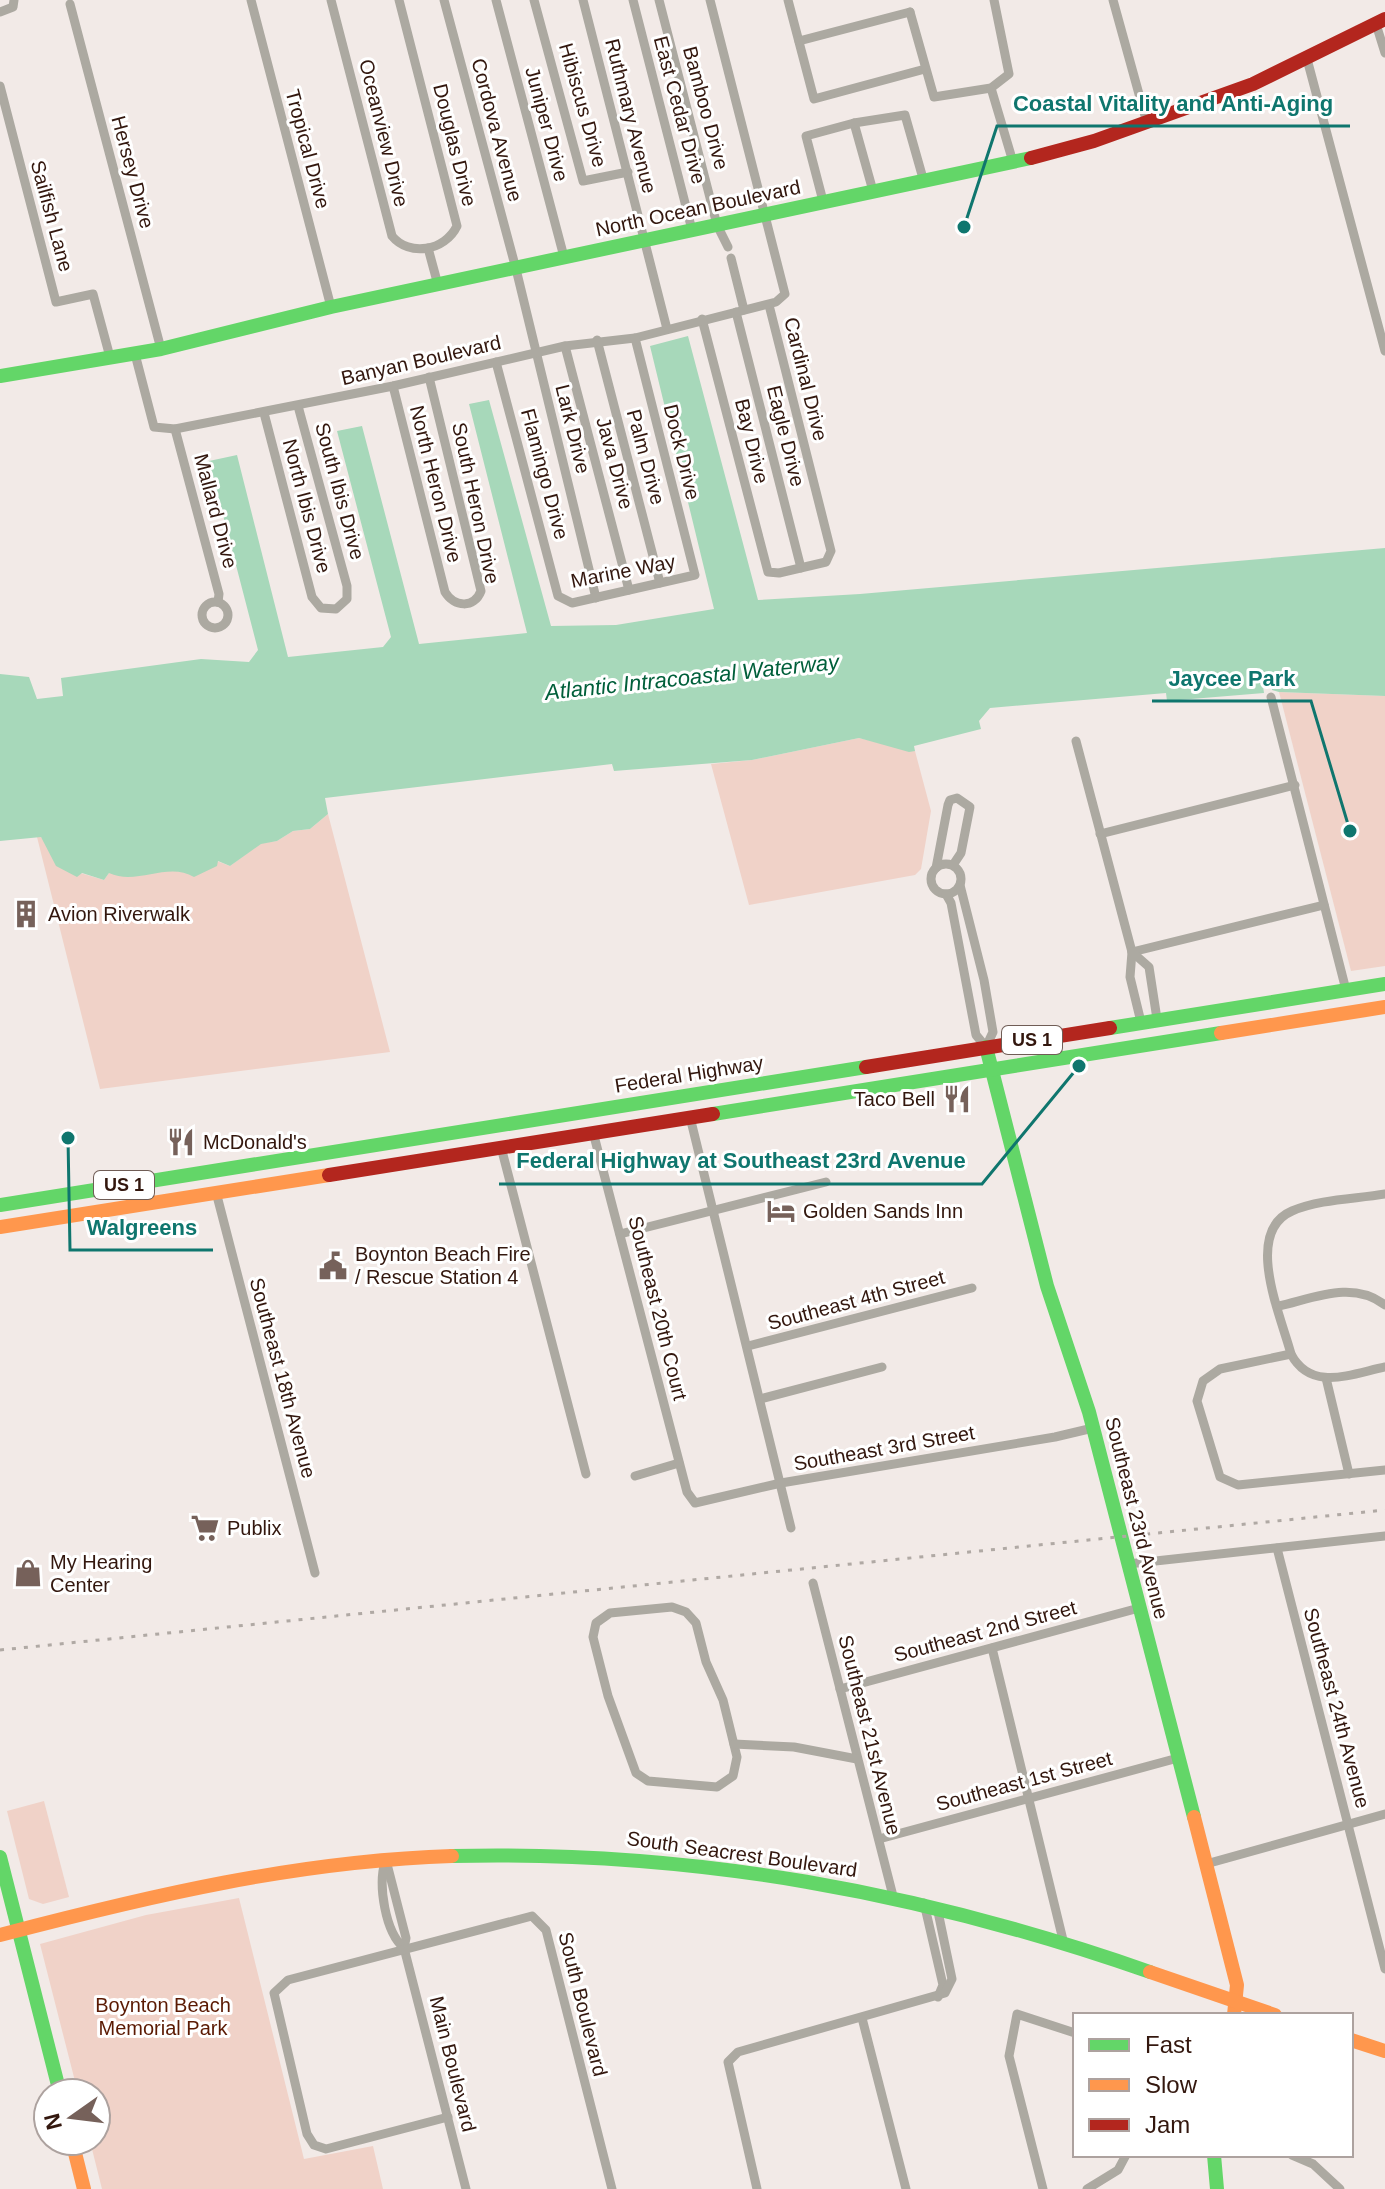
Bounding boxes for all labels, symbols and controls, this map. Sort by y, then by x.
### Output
street label: East Cedar Drive [650,34,710,186]
street label: Ruthmary Avenue [601,36,661,196]
street label: Hibiscus Drive [555,41,611,169]
street label: Bamboo Drive [679,44,733,172]
street label: Cordova Avenue [467,56,527,204]
street label: Oceanview Drive [355,57,413,209]
street label: Juniper Drive [521,64,573,184]
callout: Coastal Vitality and Anti-Aging [997,80,1350,126]
street label: Douglas Drive [429,81,481,209]
street label: Tropical Drive [282,87,334,211]
text: Coastal Vitality and Anti-Aging [1013,91,1333,116]
street label: Hersey Drive [107,113,159,231]
street label: Sailfish Lane [27,158,77,274]
street label: North Ocean Boulevard [593,176,803,240]
street label: Cardinal Drive [780,315,832,443]
street label: Banyan Boulevard [339,331,503,389]
street label: Lark Drive [551,382,595,476]
street label: Eagle Drive [763,383,809,489]
street label: Bay Drive [731,396,773,486]
street label: Dock Drive [659,402,705,502]
street label: North Heron Drive [406,403,466,565]
street label: Flamingo Drive [517,406,573,542]
street label: Palm Drive [623,407,669,507]
street label: Java Drive [592,415,638,511]
street label: South Ibis Drive [311,420,369,562]
street label: South Heron Drive [448,420,504,586]
street label: North Ibis Drive [279,437,335,575]
street label: Mallard Drive [190,451,242,571]
street label: Marine Way [569,550,677,592]
water label: Atlantic Intracoastal Waterway [542,649,842,705]
callout: Jaycee Park [1152,655,1311,701]
text: Jaycee Park [1168,666,1296,691]
building icon: Avion Riverwalk [11,899,41,929]
place label: Avion Riverwalk [48,903,191,925]
road number: US 1 [1002,1026,1062,1054]
street label: Federal Highway [613,1051,765,1097]
restaurant icon: Taco Bell [942,1084,972,1114]
place label: Taco Bell [854,1088,935,1110]
restaurant icon: McDonald's [166,1127,196,1157]
place label: McDonald's [203,1131,307,1153]
callout: Federal Highway at Southeast 23rd Avenue [499,1138,982,1184]
text: Federal Highway at Southeast 23rd Avenue [516,1148,966,1173]
road number: US 1 [94,1171,154,1199]
hotel icon: Golden Sands Inn [766,1196,796,1226]
place label: Golden Sands Inn [803,1200,963,1222]
callout: Walgreens [70,1204,213,1250]
street label: Southeast 20th Court [624,1214,692,1403]
text: Walgreens [87,1215,197,1240]
place label: Boynton Beach Fire / Rescue Station 4 [355,1243,531,1288]
public building icon: Boynton Beach Fire / Rescue Station 4 [318,1251,348,1281]
street label: Southeast 4th Street [765,1266,947,1334]
street label: Southeast 18th Avenue [246,1275,320,1481]
street label: Southeast 23rd Avenue [1101,1415,1173,1621]
street label: Southeast 3rd Street [792,1421,977,1475]
supermarket icon: Publix [190,1513,220,1543]
place label: Publix [227,1517,281,1539]
place label: My Hearing Center [50,1551,152,1596]
shop icon: My Hearing Center [13,1558,43,1588]
street label: Southeast 2nd Street [891,1596,1079,1666]
street label: Southeast 24th Avenue [1300,1605,1374,1811]
street label: Southeast 21st Avenue [834,1633,906,1837]
street label: Southeast 1st Street [934,1747,1115,1815]
street label: South Seacrest Boulevard [625,1827,859,1881]
street label: South Boulevard [554,1930,612,2078]
park label: Boynton Beach Memorial Park [95,1994,231,2039]
street label: Main Boulevard [426,1994,480,2134]
legend [1073,2013,1353,2157]
text: Fast [1145,2031,1192,2058]
text: Slow [1145,2071,1198,2098]
north arrow [32,2077,112,2157]
text: N [39,2111,67,2132]
text: Jam [1145,2111,1190,2138]

